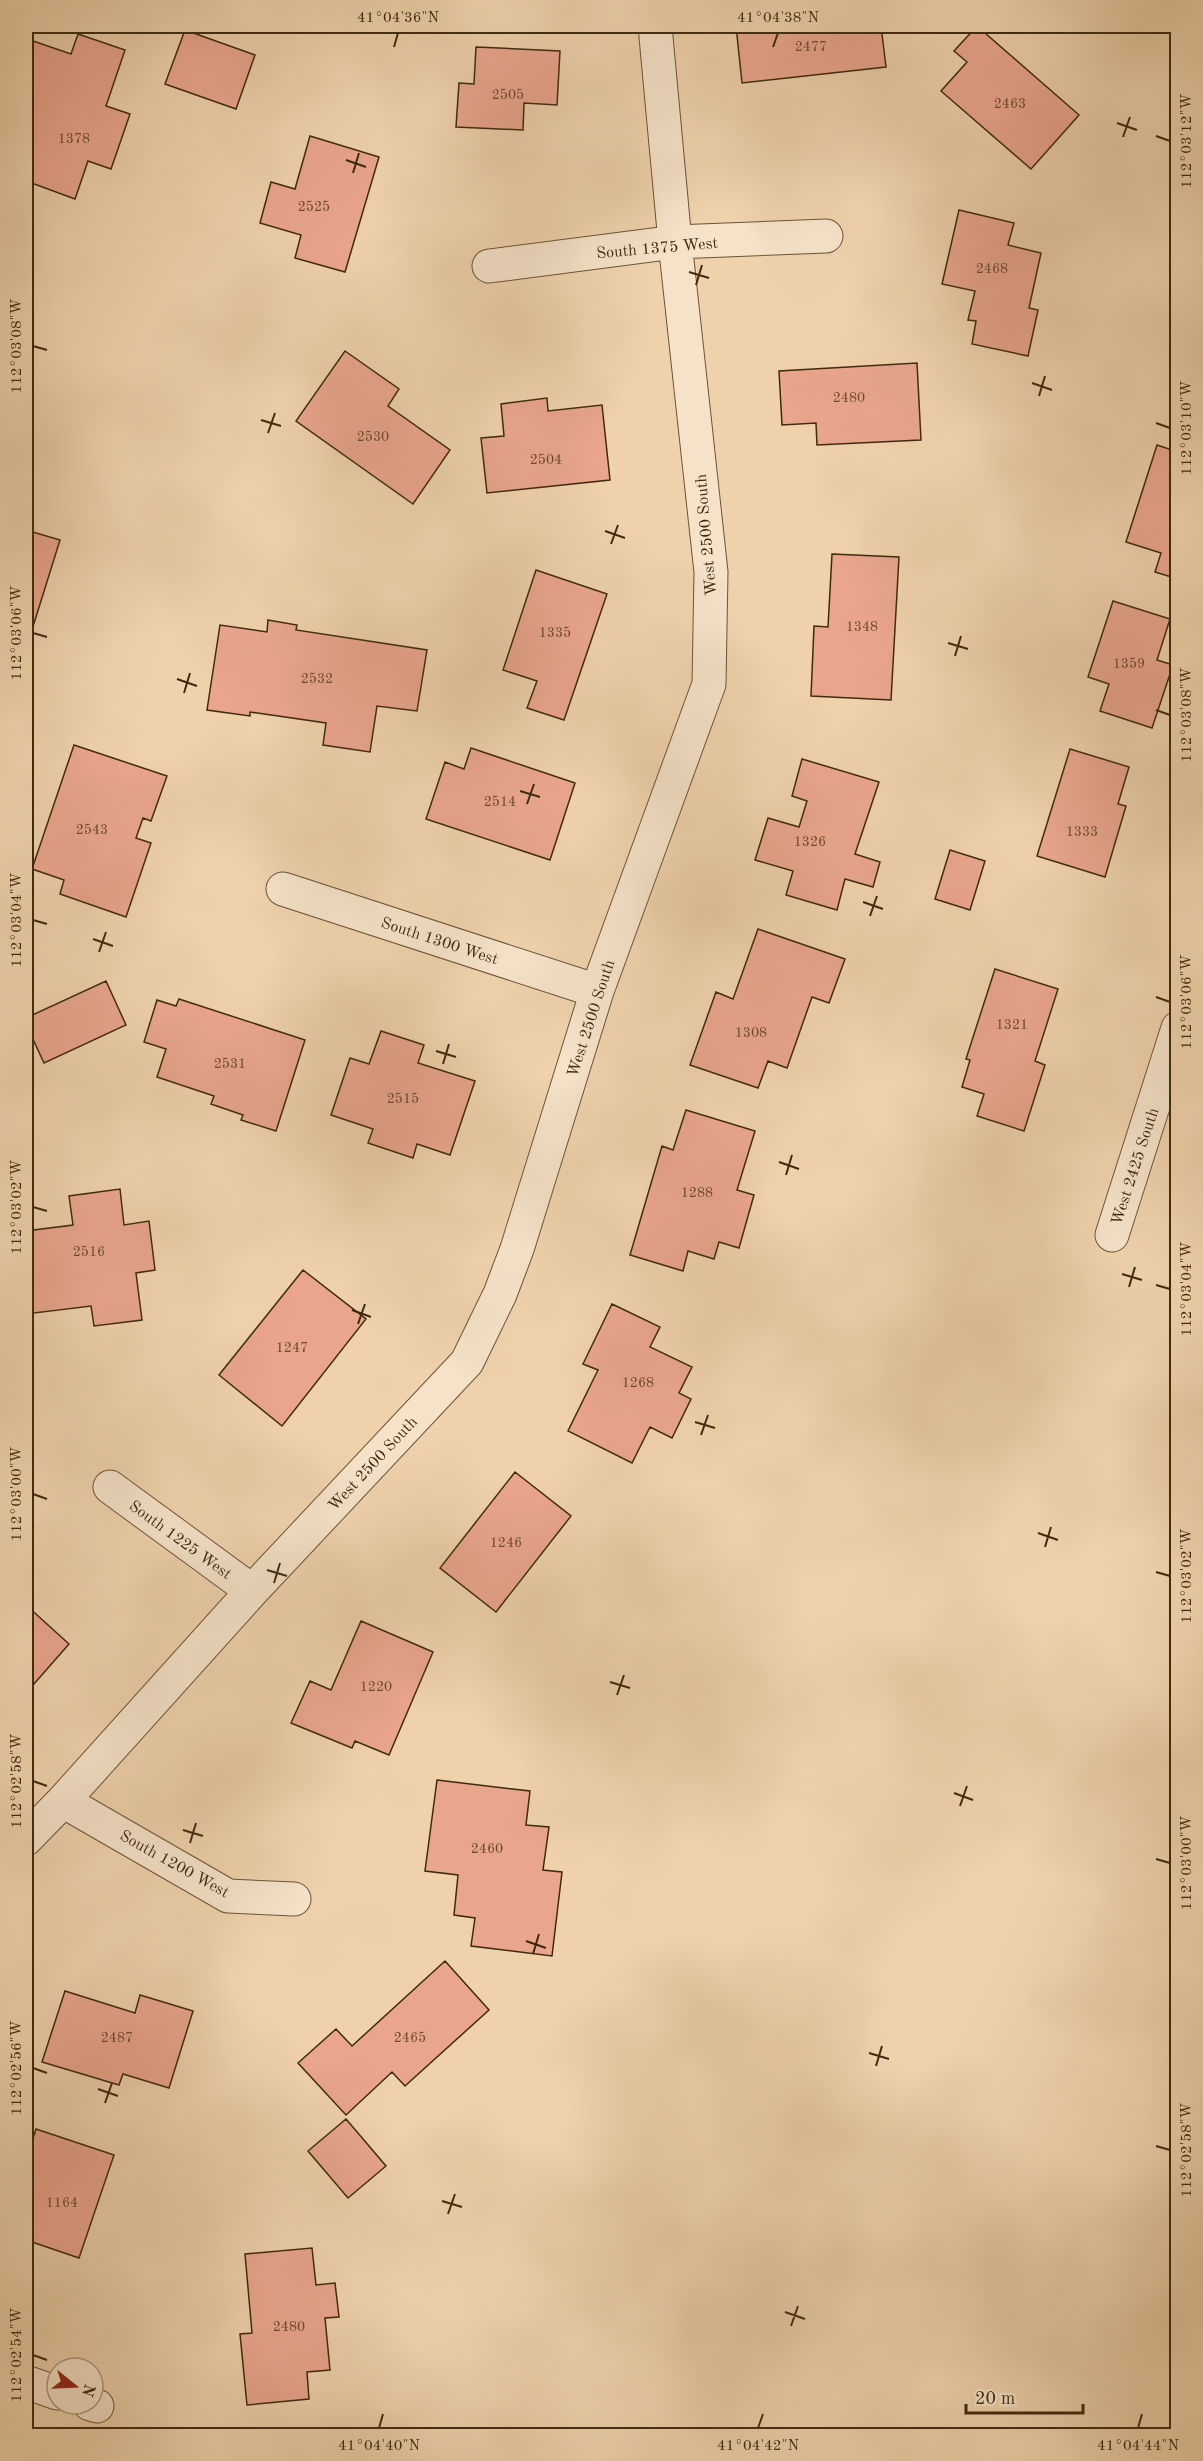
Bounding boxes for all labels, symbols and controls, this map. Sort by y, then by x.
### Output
text: 41°04'36"N [357,11,439,26]
text: 41°04'38"N [737,11,819,26]
house number: 2477 [795,40,827,54]
house number: 2505 [492,88,524,102]
text: 112°03'12"W [1180,93,1195,189]
house number: 2463 [994,97,1026,111]
house number: 1378 [58,132,90,146]
house number: 2525 [298,200,330,214]
street label: South 1375 West [596,236,719,262]
house number: 2468 [976,262,1008,276]
text: 112°03'08"W [10,298,25,394]
text: 112°03'10"W [1180,380,1195,476]
house number: 2480 [833,391,865,405]
house number: 2530 [357,430,389,444]
house number: 2504 [530,453,562,467]
street label: West 2500 South [694,473,720,596]
text: 112°03'06"W [10,585,25,681]
house number: 1348 [846,620,878,634]
house number: 1335 [539,626,571,640]
house number: 1359 [1113,657,1145,671]
text: 112°03'08"W [1180,667,1195,763]
house number: 2532 [301,672,333,686]
house number: 2514 [484,795,516,809]
house number: 2543 [76,823,108,837]
house number: 1333 [1066,825,1098,839]
house number: 1326 [794,835,826,849]
text: 112°03'04"W [10,872,25,968]
street label: South 1300 West [379,915,500,969]
text: 112°03'06"W [1180,954,1195,1050]
street label: West 2500 South [565,958,618,1079]
house number: 1321 [996,1018,1028,1032]
house number: 1308 [735,1026,767,1040]
house number: 2531 [214,1057,246,1071]
house number: 2515 [387,1092,419,1106]
street label: West 2425 South [1109,1106,1162,1227]
text: 112°03'02"W [10,1159,25,1255]
house number: 1288 [681,1186,713,1200]
text: 112°03'04"W [1180,1241,1195,1337]
house number: 2516 [73,1245,105,1259]
house number: 1247 [276,1341,308,1355]
house number: 1268 [622,1376,654,1390]
street label: West 2500 South [326,1414,421,1515]
text: 112°03'00"W [10,1446,25,1542]
street label: South 1225 West [126,1498,234,1583]
text: 112°03'02"W [1180,1528,1195,1624]
house number: 1246 [490,1536,522,1550]
house number: 1220 [360,1680,392,1694]
text: 112°02'58"W [10,1733,25,1829]
text: 112°03'00"W [1180,1815,1195,1911]
street label: South 1200 West [117,1828,232,1902]
house number: 2460 [471,1842,503,1856]
text: 112°02'56"W [10,2020,25,2116]
house number: 2487 [101,2031,133,2045]
house number: 2465 [394,2031,426,2045]
text: 112°02'58"W [1180,2102,1195,2198]
house number: 1164 [46,2196,78,2210]
text: 112°02'54"W [10,2307,25,2403]
house number: 2480 [273,2320,305,2334]
north arrow [45,2356,105,2416]
scale bar [966,2377,1083,2415]
text: N [78,2382,97,2399]
text: 20 m [975,2390,1015,2408]
text: 41°04'40"N [338,2439,420,2454]
text: 41°04'42"N [717,2439,799,2454]
text: 41°04'44"N [1097,2439,1179,2454]

